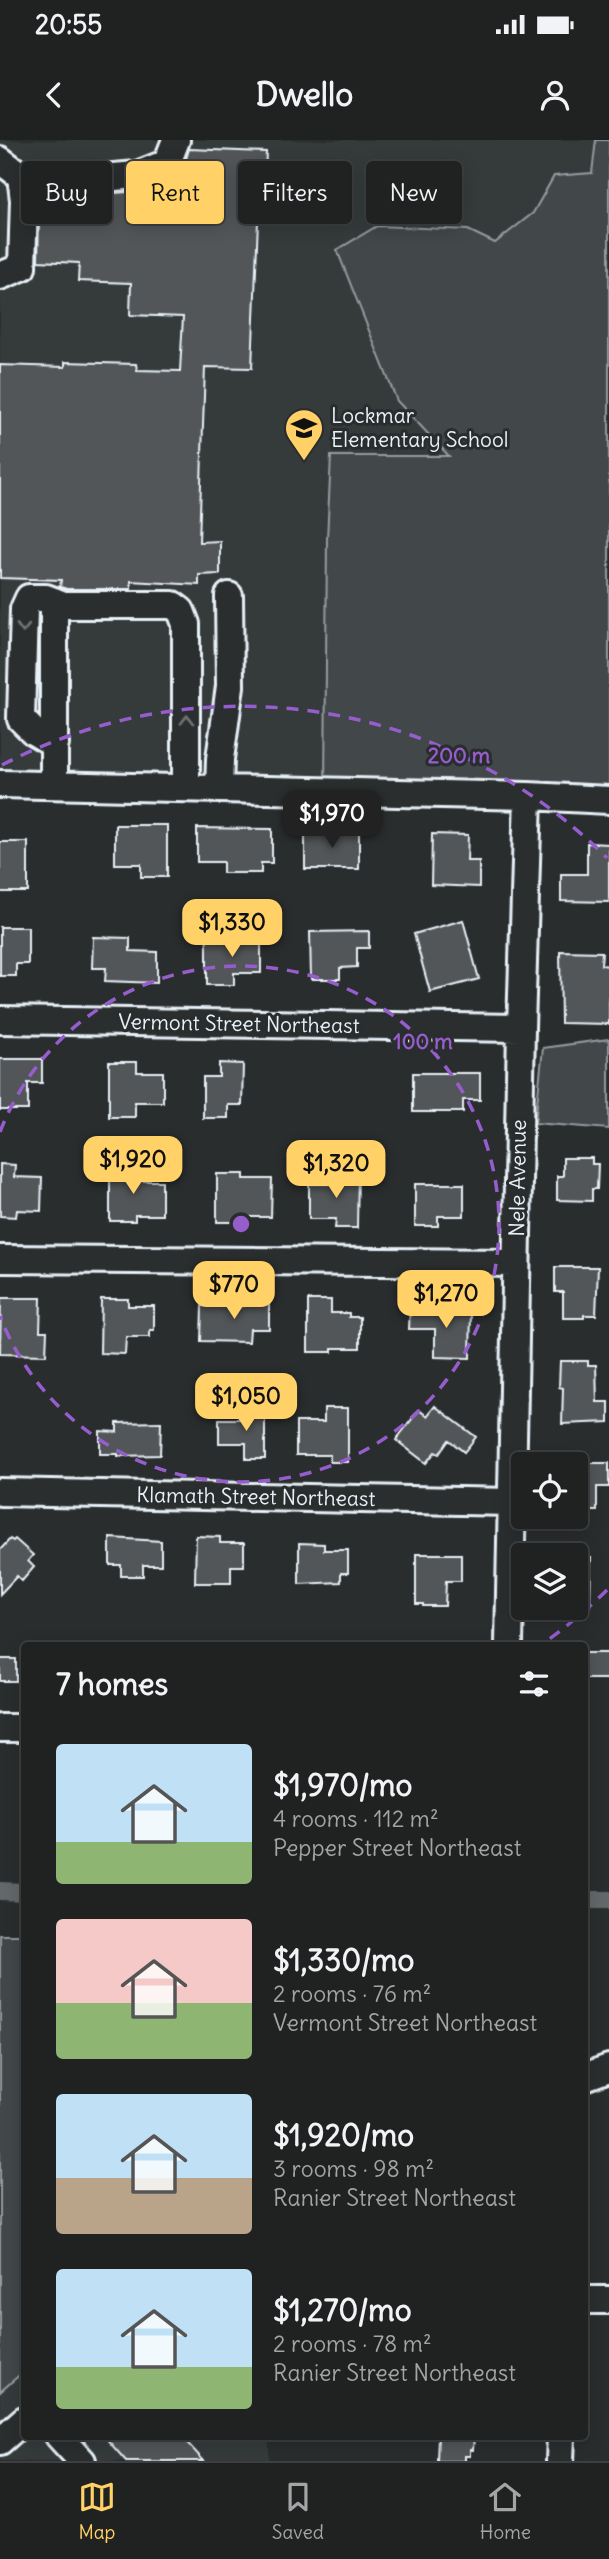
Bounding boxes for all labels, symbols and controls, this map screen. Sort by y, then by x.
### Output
text: 20:55 [35,8,102,41]
text: Dwello [256,74,353,115]
icon: back [35,76,73,114]
icon: person [536,76,574,114]
chip: Buy [21,161,112,224]
chip: Rent [126,161,224,224]
chip: Filters [238,161,352,224]
chip: New [366,161,462,224]
place label: Lockmar Elementary School [331,402,508,453]
school or university icon: Lockmar Elementary School [283,407,325,462]
one-way arrow [15,624,31,634]
one-way arrow [179,714,195,724]
text: 200 m [428,742,491,769]
pin: $1,970 [275,790,389,850]
text: $1,970 [299,798,365,827]
pin: $1,330 [175,900,289,959]
text: $1,330 [198,907,266,936]
street label: Vermont Street Northeast [118,1008,360,1039]
text: 100 m [393,1028,453,1055]
street label: Nele Avenue [503,1119,532,1237]
pin: $1,920 [76,1136,190,1196]
pin: $1,320 [279,1140,393,1200]
text: $1,920 [99,1144,167,1173]
text: $1,320 [302,1148,370,1177]
centre of rings [229,1212,253,1236]
pin: $770 [193,1262,275,1321]
text: $770 [209,1269,259,1298]
pin: $1,270 [389,1270,503,1330]
text: $1,270 [413,1278,479,1307]
pin: $1,050 [189,1374,303,1433]
text: $1,050 [211,1381,281,1410]
map controls [511,1452,588,1620]
button: locate [511,1452,588,1529]
street label: Klamath Street Northeast [136,1481,376,1512]
button: layers [511,1543,588,1620]
text: 7 homes [56,1665,168,1703]
icon: filters [515,1665,553,1703]
text: $1,970/mo [273,1766,412,1804]
icon: home [112,1772,196,1856]
text: 4 rooms · 112 m² [273,1804,439,1833]
text: Pepper Street Northeast [273,1833,521,1862]
text: $1,330/mo [273,1941,414,1979]
icon: home [112,1947,196,2031]
text: 2 rooms · 76 m² [273,1979,431,2008]
text: Vermont Street Northeast [273,2008,537,2037]
text: $1,920/mo [273,2116,414,2154]
icon: home [112,2122,196,2206]
text: 3 rooms · 98 m² [273,2154,434,2183]
text: Ranier Street Northeast [273,2183,516,2212]
text: $1,270/mo [273,2291,412,2329]
icon: home [112,2297,196,2381]
text: 2 rooms · 78 m² [273,2329,432,2358]
text: Ranier Street Northeast [273,2358,516,2387]
tab: Map [78,2478,116,2544]
tab: Saved [272,2478,324,2544]
tab: Home [480,2478,531,2544]

